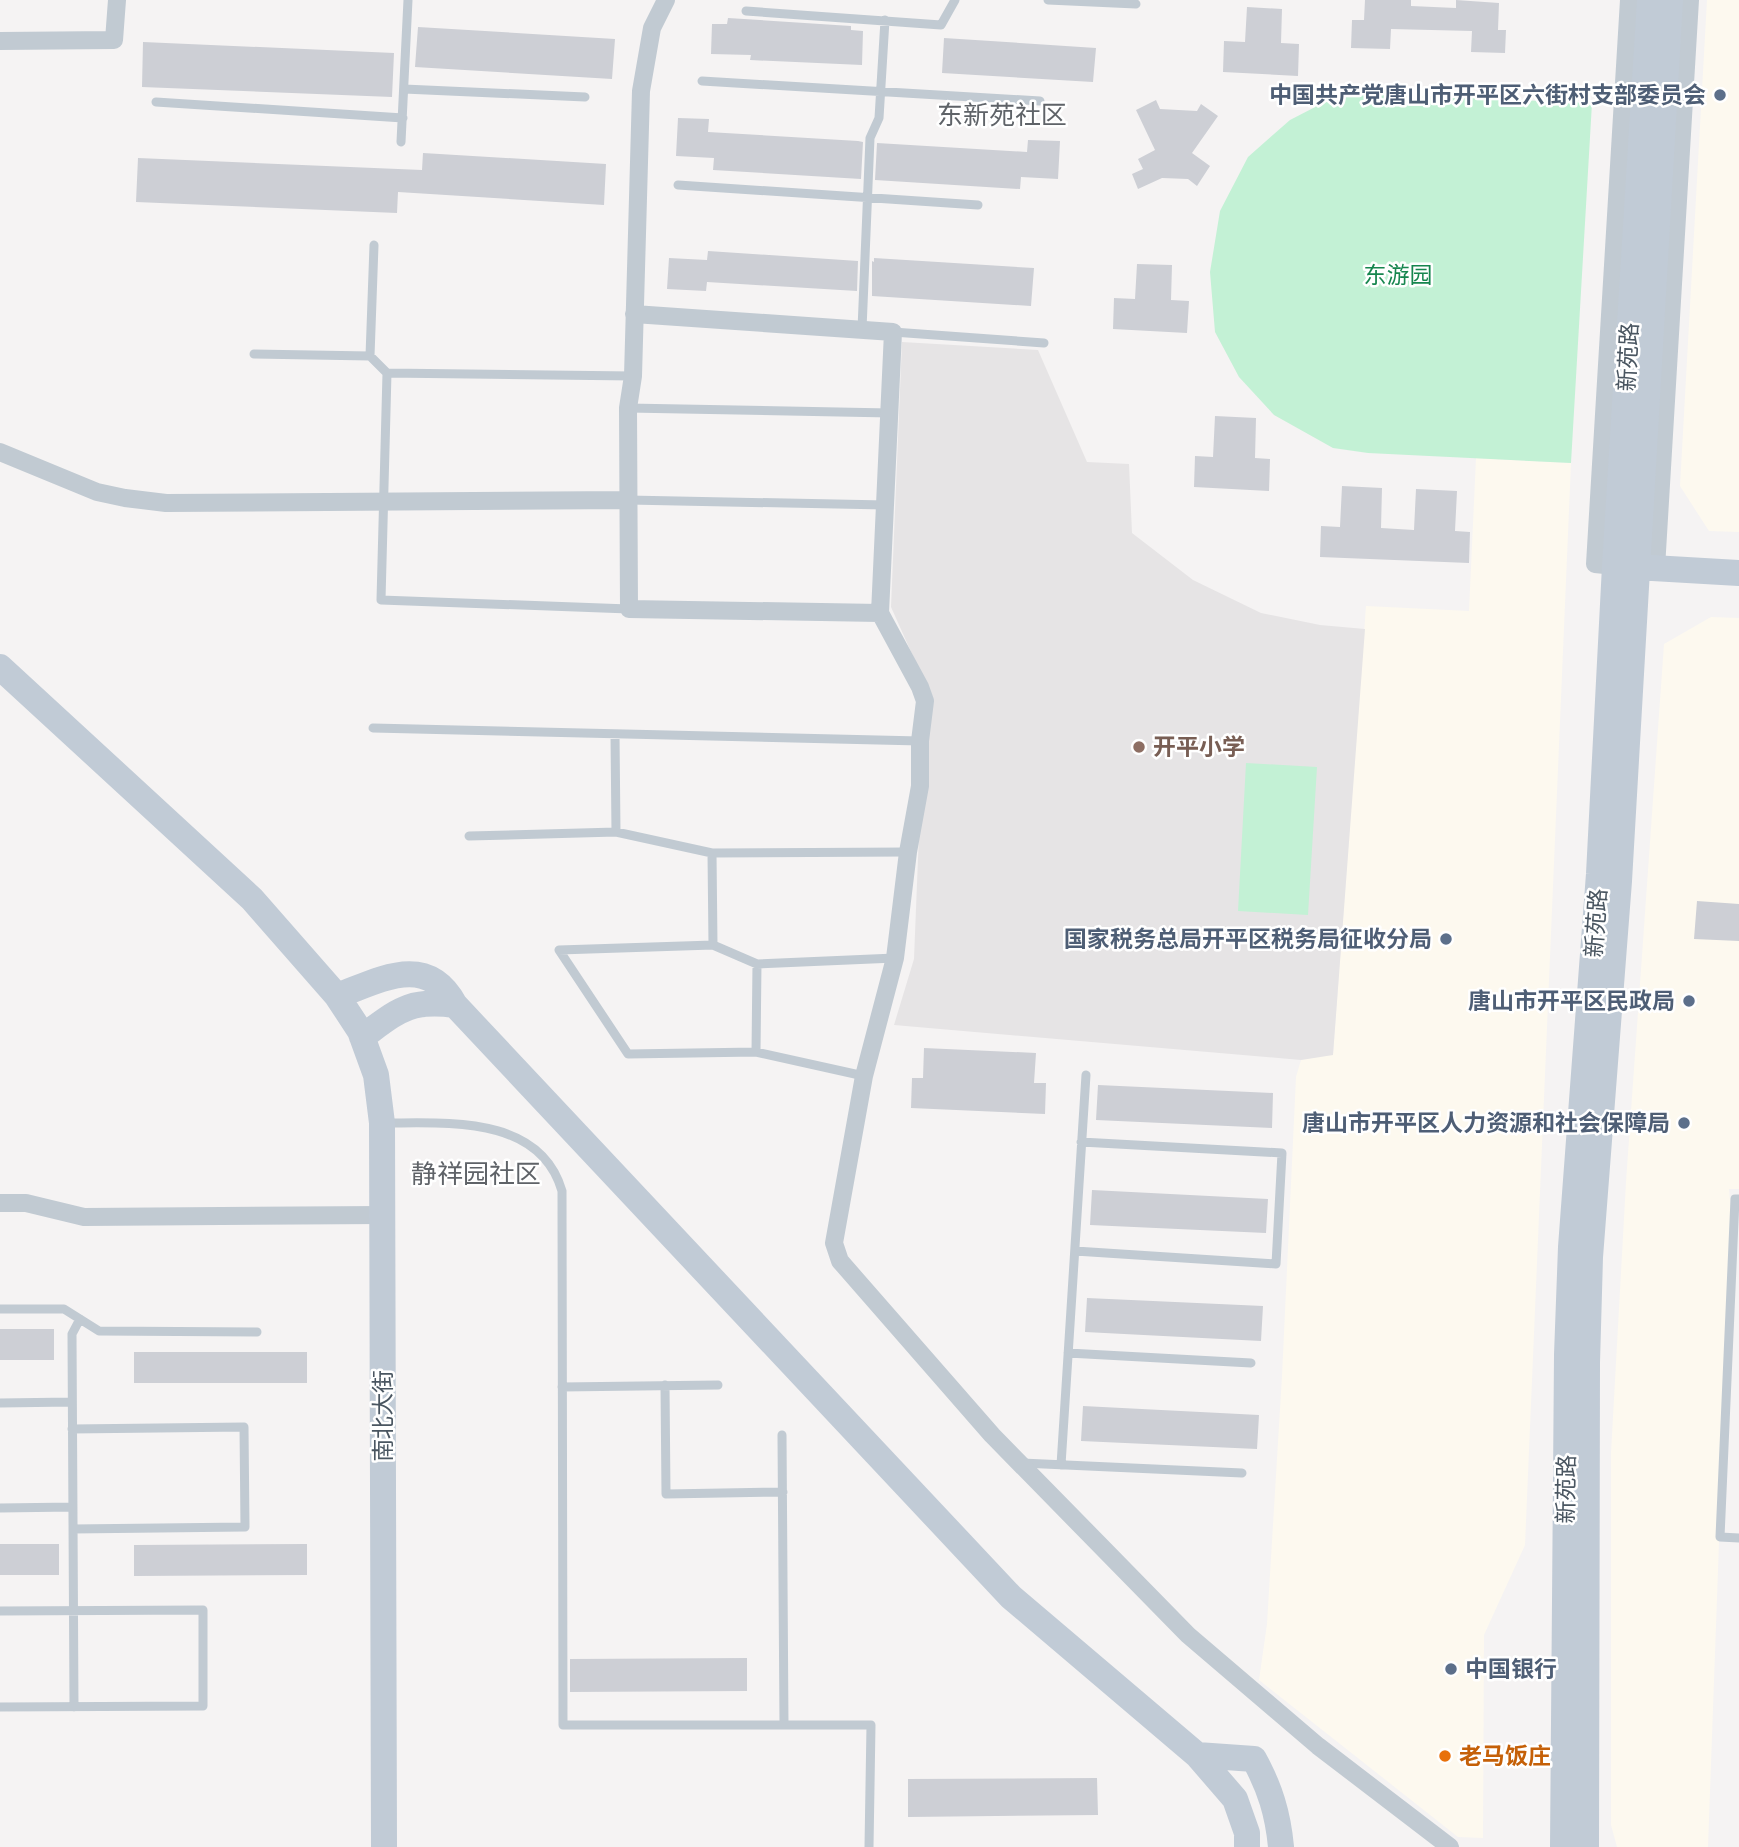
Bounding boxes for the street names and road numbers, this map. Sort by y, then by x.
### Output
street label: 新苑路 [1612,322,1644,392]
street label: 新苑路 [1580,888,1612,958]
street label: 南北大街 [369,1370,397,1462]
street label: 新苑路 [1551,1454,1581,1524]

